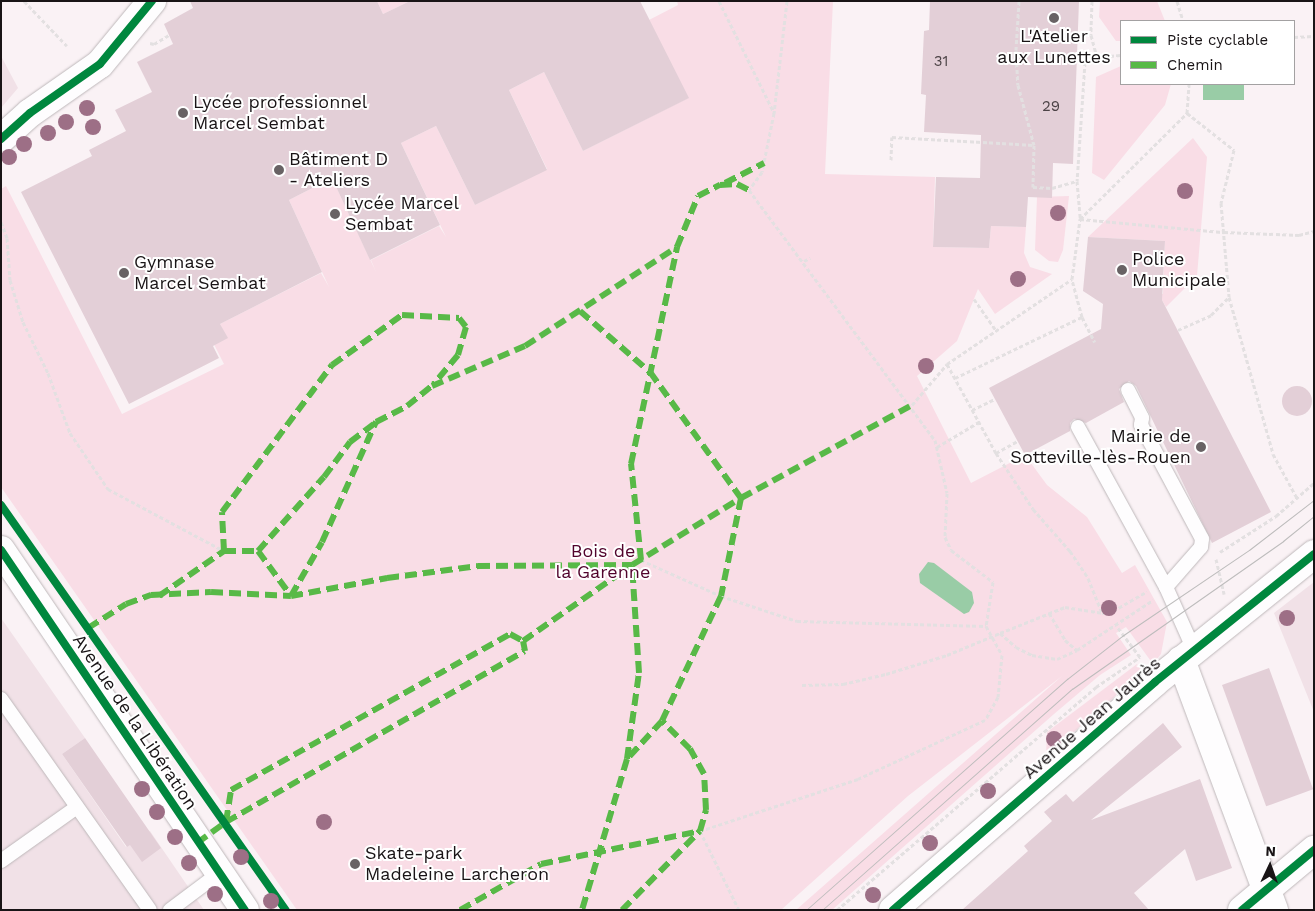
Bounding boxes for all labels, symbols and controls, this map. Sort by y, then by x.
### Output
marker: L'Atelier aux Lunettes [1048,12,1060,24]
legend [1120,20,1295,85]
place label: L'Atelier aux Lunettes [997,26,1111,68]
text: Piste cyclable [1167,31,1268,49]
house number: 31 [934,53,948,71]
text: Chemin [1167,56,1223,74]
place label: Lycée professionnel Marcel Sembat [193,92,367,134]
house number: 29 [1042,98,1060,116]
marker: Lycée professionnel Marcel Sembat [177,107,189,119]
place label: Bâtiment D - Ateliers [289,149,388,192]
marker: Bâtiment D - Ateliers [273,164,285,176]
place label: Lycée Marcel Sembat [345,193,459,235]
marker: Lycée Marcel Sembat [329,208,341,220]
place label: Police Municipale [1132,249,1226,292]
place label: Gymnase Marcel Sembat [134,252,266,294]
marker: Police Municipale [1116,264,1128,276]
marker: Gymnase Marcel Sembat [118,267,130,279]
place label: Mairie de Sotteville-lès-Rouen [1010,426,1191,468]
marker: Mairie de Sotteville-lès-Rouen [1195,441,1207,453]
park label: Bois de la Garenne [555,541,651,584]
street label: Avenue de la Libération [68,630,202,814]
street label: Avenue Jean Jaurès [1019,652,1165,784]
north arrow [1245,841,1295,891]
place label: Skate-park Madeleine Larcheron [365,843,549,886]
text: N [1265,843,1276,859]
marker: Skate-park Madeleine Larcheron [349,858,361,870]

